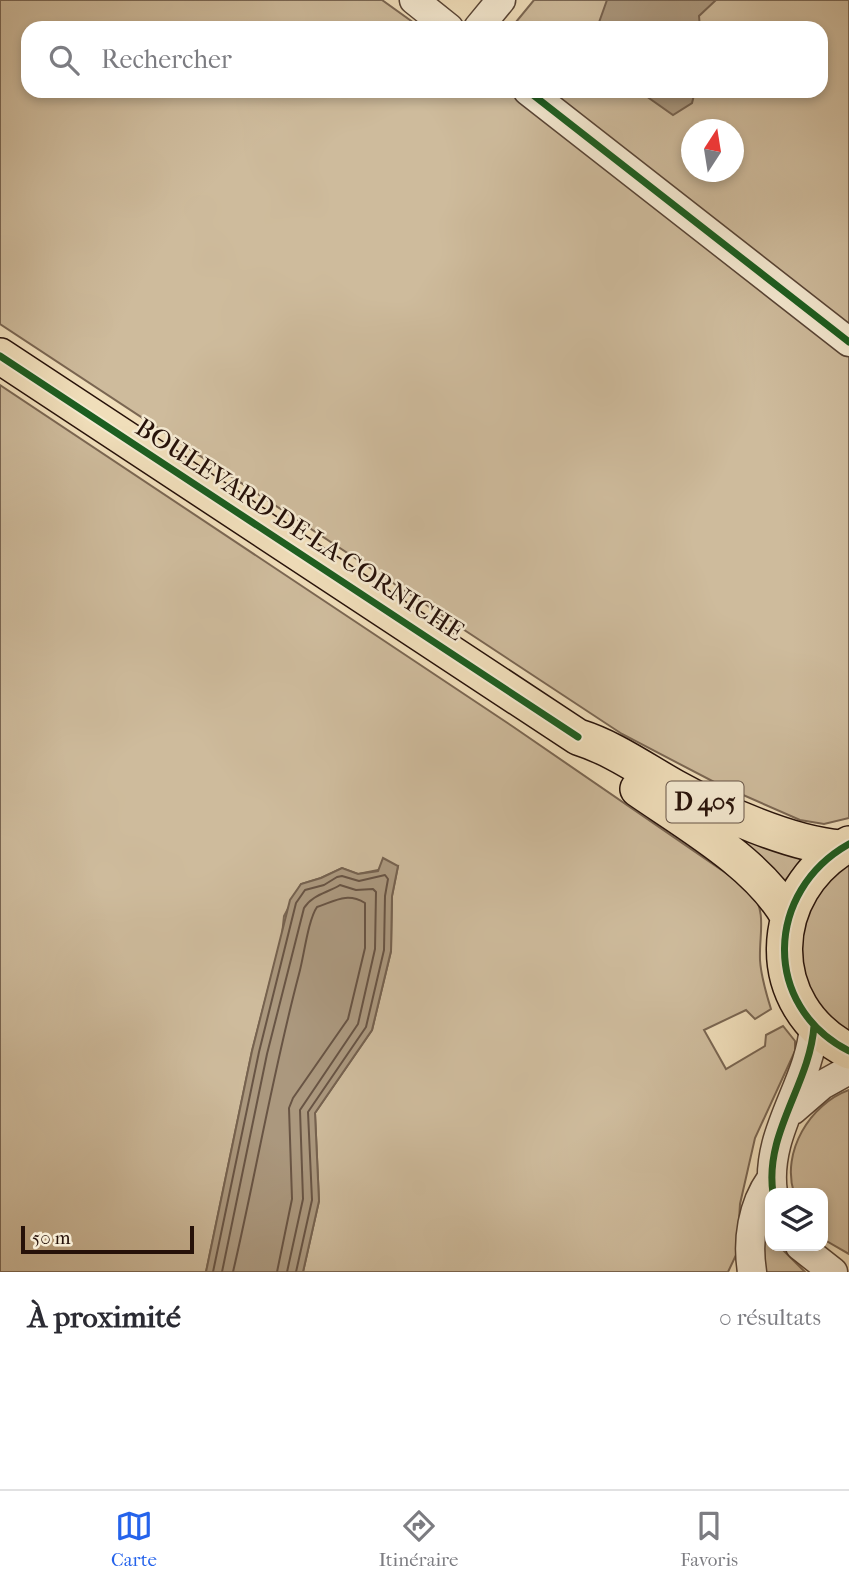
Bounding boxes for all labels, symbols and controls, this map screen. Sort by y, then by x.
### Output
search box [21,21,828,98]
icon: search [45,41,83,79]
text: Rechercher [101,44,232,75]
north arrow [681,119,744,182]
street label: BOULEVARD DE LA CORNICHE [130,412,470,647]
road number: D 405 [666,782,744,822]
map controls [765,1188,828,1251]
button: layers [765,1188,828,1251]
scale bar [21,1223,194,1255]
text: 50 m [32,1227,71,1249]
text: À proximité [28,1300,181,1335]
text: 0 résultats [719,1304,821,1331]
tab: Carte [111,1507,157,1571]
tab: Itinéraire [379,1507,458,1571]
tab: Favoris [680,1507,738,1571]

